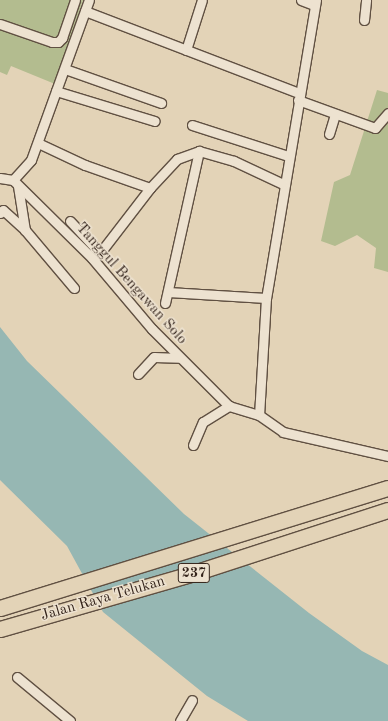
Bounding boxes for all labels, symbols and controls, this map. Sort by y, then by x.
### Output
street label: Tanggul Bengawan Solo [72,219,190,349]
road number: 237 [177,561,211,585]
street label: Jalan Raya Telukan [39,573,167,625]

